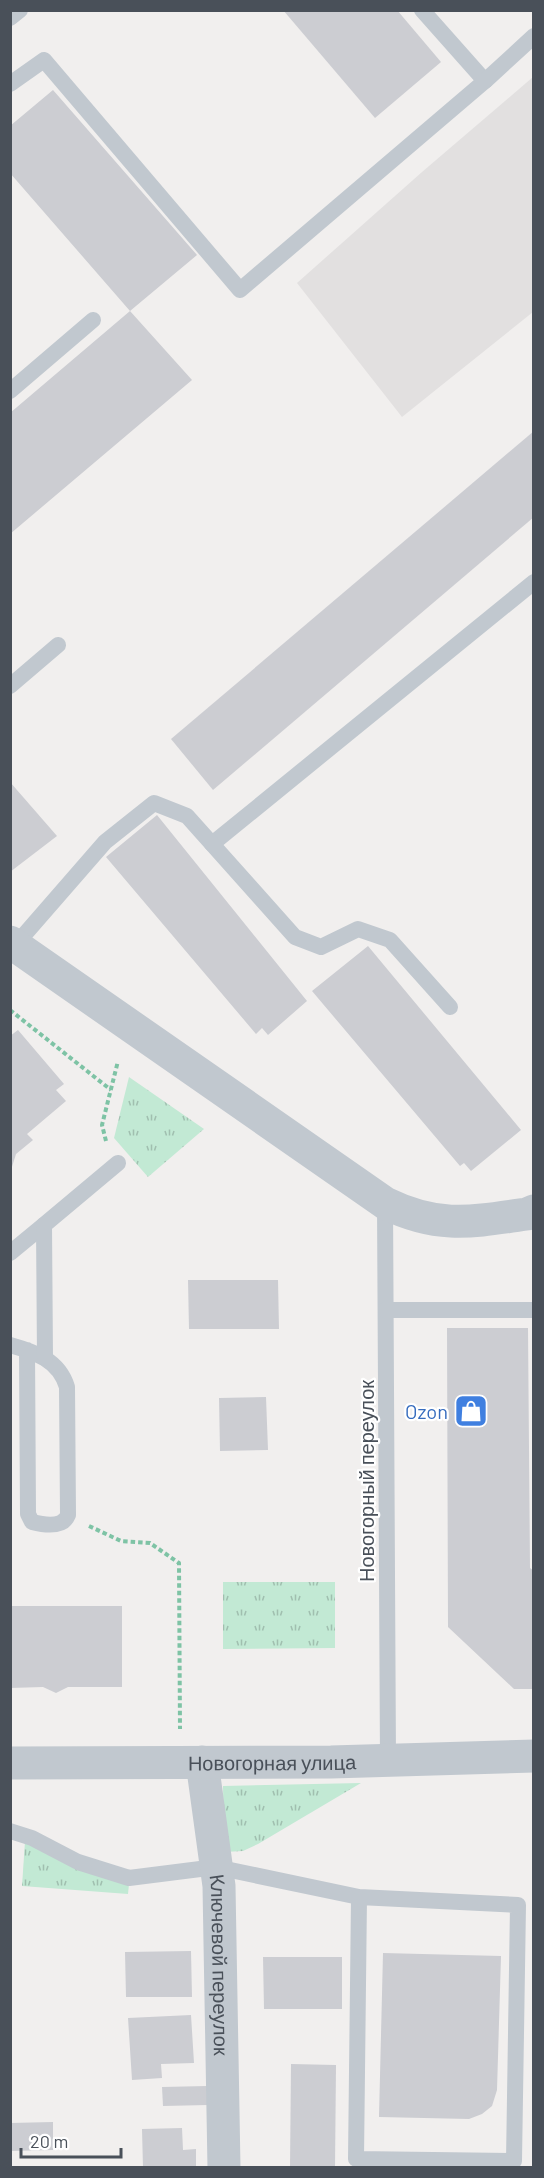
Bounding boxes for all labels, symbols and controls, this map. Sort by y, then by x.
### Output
street label: Новогорный переулок [354,1380,378,1582]
shop icon: Ozon [453,1393,489,1429]
place label: Ozon [405,1399,448,1423]
street label: Новогорная улица [188,1749,357,1774]
street label: Ключевой переулок [205,1873,234,2056]
scale bar [21,2121,122,2159]
text: 20 m [30,2130,68,2152]

